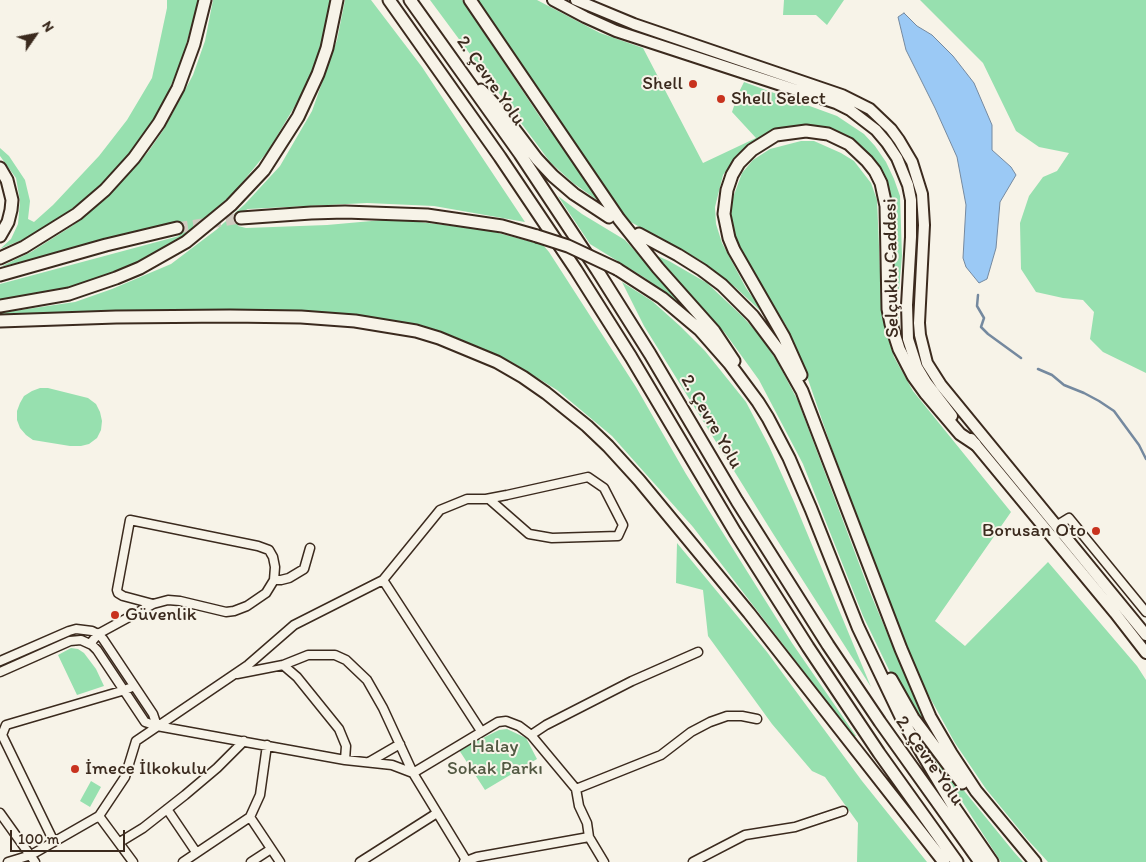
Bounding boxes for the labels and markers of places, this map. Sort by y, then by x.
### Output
place label: Shell [642,73,683,95]
marker: Shell [687,78,699,90]
place label: Shell Select [731,88,826,110]
marker: Shell Select [715,93,727,105]
place label: Borusan Oto [982,520,1086,542]
marker: Borusan Oto [1090,525,1102,537]
place label: Güvenlik [125,604,197,626]
marker: Güvenlik [109,609,121,621]
place label: İmece İlkokulu [85,758,207,780]
marker: İmece İlkokulu [69,763,81,775]

